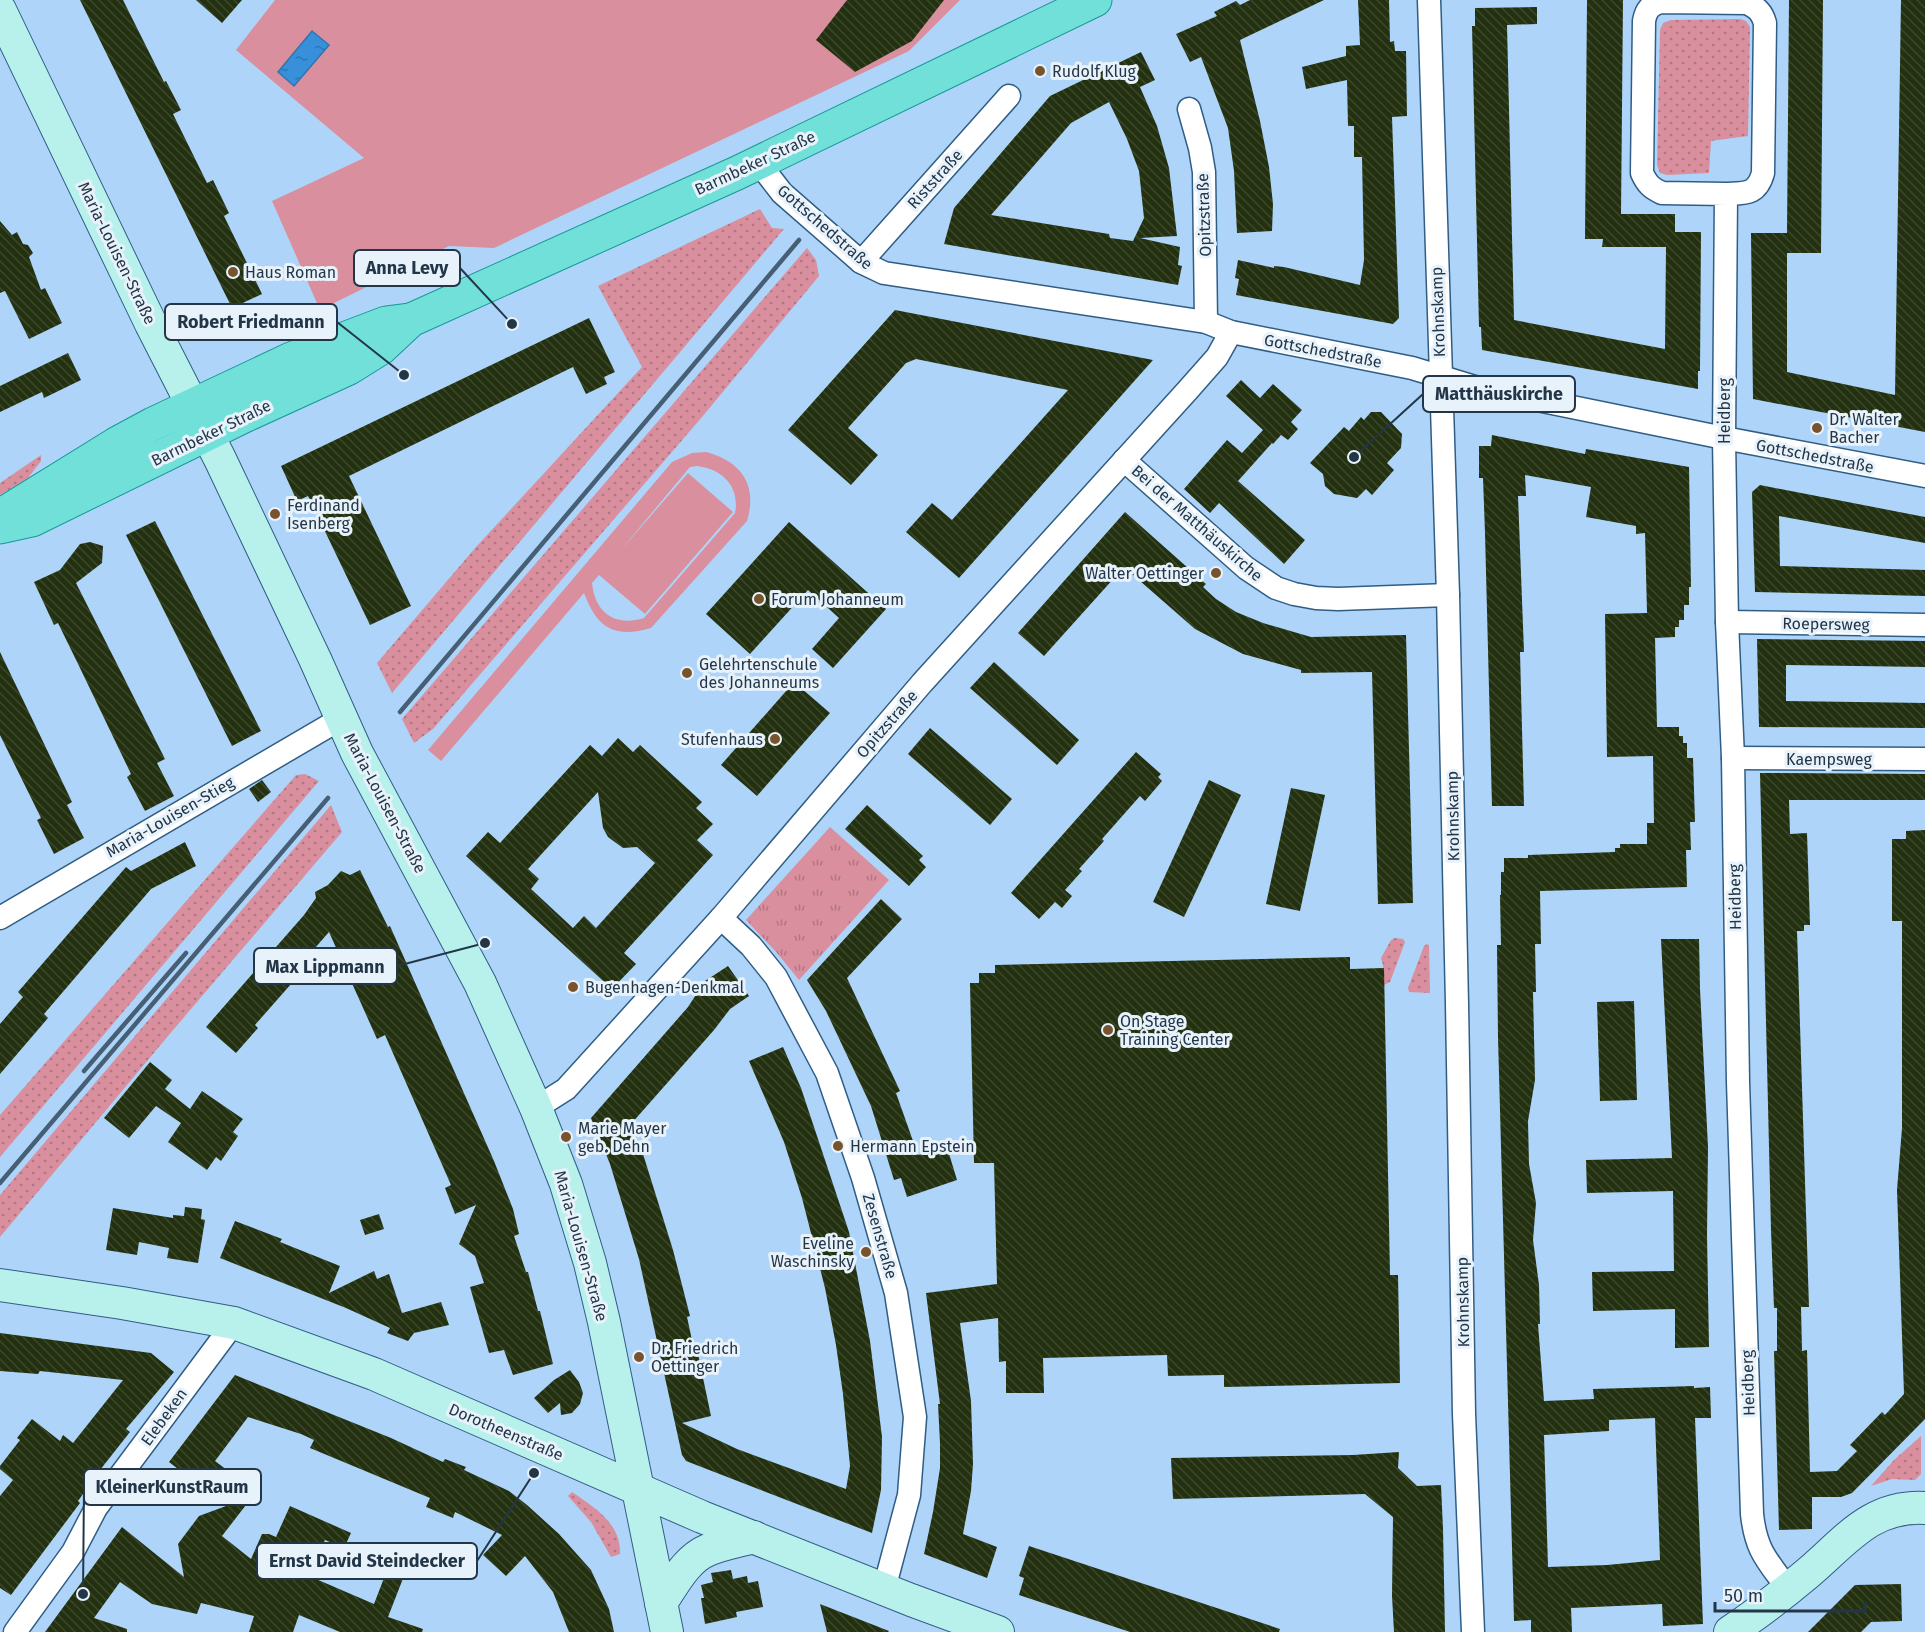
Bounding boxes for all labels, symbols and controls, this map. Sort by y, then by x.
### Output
place label: Rudolf Klug [1052,62,1137,81]
marker: Rudolf Klug [1033,64,1047,78]
street label: Barmbeker Straße [692,127,818,199]
street label: Riststraße [903,145,967,213]
street label: Opitzstraße [1193,173,1215,257]
street label: Maria-Louisen-Straße [74,179,160,327]
street label: Gottschedstraße [774,181,876,273]
callout: Anna Levy [354,250,460,286]
text: Anna Levy [365,257,449,279]
place label: Haus Roman [245,263,336,282]
marker: Haus Roman [226,265,240,279]
street label: Krohnskamp [1427,266,1449,358]
callout: Robert Friedmann [165,304,337,340]
text: Robert Friedmann [177,311,325,333]
street label: Gottschedstraße [1263,330,1383,372]
callout: Matthäuskirche [1423,376,1575,412]
street label: Heidberg [1715,377,1734,444]
text: Matthäuskirche [1435,383,1563,405]
street label: Barmbeker Straße [148,396,274,470]
place label: Dr. Walter Bacher [1829,410,1900,447]
marker: Dr. Walter Bacher [1810,421,1824,435]
street label: Gottschedstraße [1755,435,1875,477]
street label: Bei der Matthäuskirche [1128,461,1266,585]
place label: Ferdinand Isenberg [287,496,360,533]
marker: Ferdinand Isenberg [268,507,282,521]
place label: Walter Oettinger [1085,564,1205,583]
marker: Walter Oettinger [1209,566,1223,580]
place label: Forum Johanneum [771,590,904,609]
marker: Forum Johanneum [752,592,766,606]
street label: Roepersweg [1782,614,1871,634]
place label: Gelehrtenschule des Johanneums [699,655,819,692]
marker: Gelehrtenschule des Johanneums [680,666,694,680]
street label: Opitzstraße [852,686,922,762]
street label: Maria-Louisen-Straße [340,730,430,876]
place label: Stufenhaus [681,730,763,749]
marker: Stufenhaus [768,732,782,746]
street label: Kaempsweg [1786,750,1873,769]
street label: Krohnskamp [1443,771,1463,861]
street label: Maria-Louisen-Stieg [102,772,238,861]
street label: Heidberg [1725,863,1745,930]
callout: Max Lippmann [254,948,397,984]
text: Max Lippmann [265,956,385,978]
place label: Bugenhagen-Denkmal [585,978,745,997]
marker: Bugenhagen-Denkmal [566,980,580,994]
place label: On Stage Training Center [1120,1012,1230,1049]
marker: On Stage Training Center [1101,1023,1115,1037]
place label: Marie Mayer geb. Dehn [578,1119,667,1156]
marker: Marie Mayer geb. Dehn [559,1130,573,1144]
place label: Hermann Epstein [850,1137,975,1156]
marker: Hermann Epstein [831,1139,845,1153]
street label: Maria-Louisen-Straße [550,1168,612,1324]
street label: Zesenstraße [859,1191,901,1281]
place label: Eveline Waschinsky [771,1234,854,1271]
marker: Eveline Waschinsky [859,1245,873,1259]
street label: Krohnskamp [1453,1257,1473,1347]
place label: Dr. Friedrich Oettinger [651,1339,738,1376]
street label: Heidberg [1737,1349,1759,1416]
marker: Dr. Friedrich Oettinger [632,1350,646,1364]
street label: Elebeken [137,1385,191,1449]
street label: Dorotheenstraße [446,1399,566,1465]
callout: KleinerKunstRaum [84,1469,261,1505]
text: KleinerKunstRaum [96,1476,248,1498]
callout: Ernst David Steindecker [257,1543,477,1579]
text: Ernst David Steindecker [269,1550,466,1572]
scale bar [1715,1575,1865,1613]
text: 50 m [1724,1585,1763,1607]

